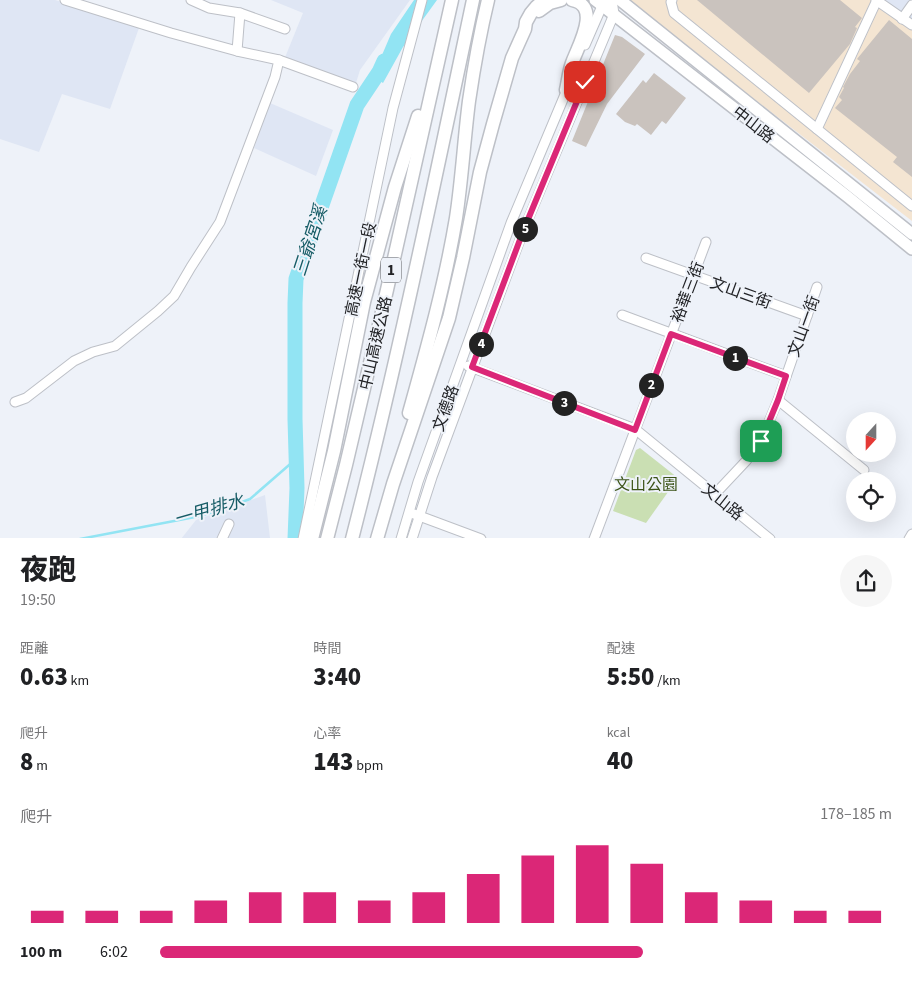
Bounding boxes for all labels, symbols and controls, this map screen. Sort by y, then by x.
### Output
pin [564,61,606,103]
icon: check [571,68,599,96]
street label: 中山路 [728,101,779,148]
water label: 三爺宮溪 [287,200,334,279]
pin: 5 [512,216,538,242]
text: 5 [522,219,529,239]
street label: 高速一街一段 [340,220,382,318]
road number: 1 [381,258,401,282]
street label: 裕華三街 [666,259,710,326]
street label: 文山三街 [707,272,774,314]
street label: 文山一街 [783,293,825,360]
street label: 中山高速公路 [354,294,397,392]
pin: 4 [468,332,494,356]
text: 4 [478,334,485,354]
pin: 1 [722,346,748,370]
text: 1 [732,348,739,368]
pin: 2 [638,372,664,398]
text: 2 [648,375,655,395]
street label: 文德路 [427,382,464,435]
pin: 3 [552,390,576,416]
text: 3 [561,393,568,413]
north arrow [846,412,896,462]
map controls [846,412,896,522]
pin [740,420,782,462]
icon: arrive [747,427,775,455]
button: locate [846,472,896,522]
park label: 文山公園 [614,474,678,496]
street label: 文山路 [697,478,748,525]
water label: 一甲排水 [171,488,248,532]
text: 夜跑 [20,550,76,590]
button: share [840,555,892,607]
text: 19:50 [20,589,56,611]
text: 距離 [20,639,48,659]
text: 時間 [313,639,341,659]
text: 配速 [607,639,635,659]
text: 0.63 [20,659,68,695]
text: 3:40 [313,659,361,695]
text: 5:50 [607,659,654,695]
text: km [68,671,89,691]
text: /km [654,671,681,691]
text: kcal [607,723,630,743]
text: 爬升 [20,724,48,744]
text: 心率 [313,724,341,744]
text: 40 [607,743,633,779]
text: 8 [20,744,33,780]
text: 143 [313,744,353,780]
text: m [33,756,48,776]
text: bpm [353,756,383,776]
text: 178–185 m [820,803,892,825]
text: 爬升 [20,806,52,828]
text: 100 m [20,941,62,963]
text: 6:02 [100,941,128,963]

